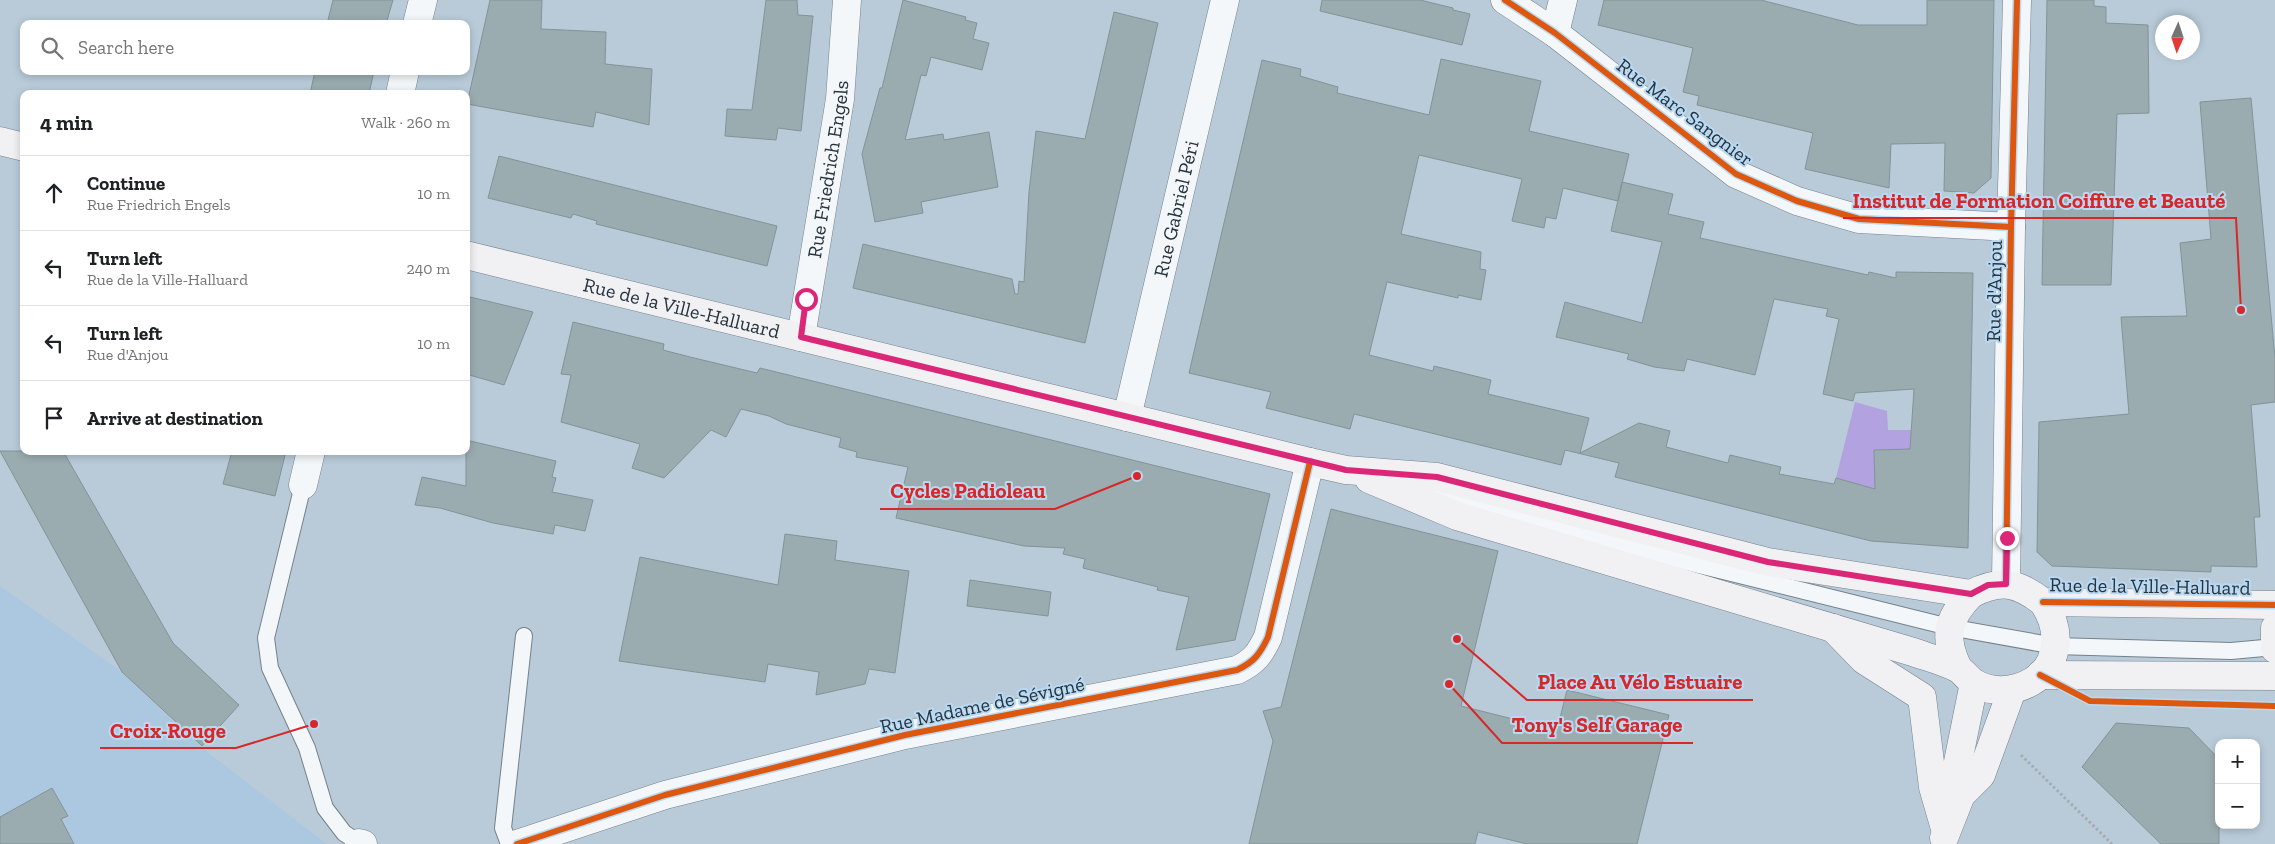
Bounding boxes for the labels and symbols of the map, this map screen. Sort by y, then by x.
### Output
north arrow [2155,15,2200,60]
street label: Rue Marc Sangnier [1612,53,1758,171]
street label: Rue Friedrich Engels [802,80,853,260]
street label: Rue Gabriel Péri [1148,138,1204,279]
callout: Institut de Formation Coiffure et Beauté [1843,182,2236,218]
text: Institut de Formation Coiffure et Beauté [1853,188,2225,213]
street label: Rue d'Anjou [1981,240,2007,342]
street label: Rue de la Ville-Halluard [581,272,782,344]
route start [795,288,818,311]
callout: Cycles Padioleau [880,473,1055,509]
text: Cycles Padioleau [890,478,1046,503]
route end [1996,527,2019,550]
street label: Rue de la Ville-Halluard [2049,572,2251,600]
callout: Place Au Vélo Estuaire [1527,664,1753,700]
text: Place Au Vélo Estuaire [1537,669,1743,694]
street label: Rue Madame de Sévigné [877,672,1087,738]
callout: Tony's Self Garage [1502,707,1693,743]
callout: Croix-Rouge [100,712,236,748]
text: Tony's Self Garage [1512,712,1682,737]
text: Croix-Rouge [110,718,226,743]

